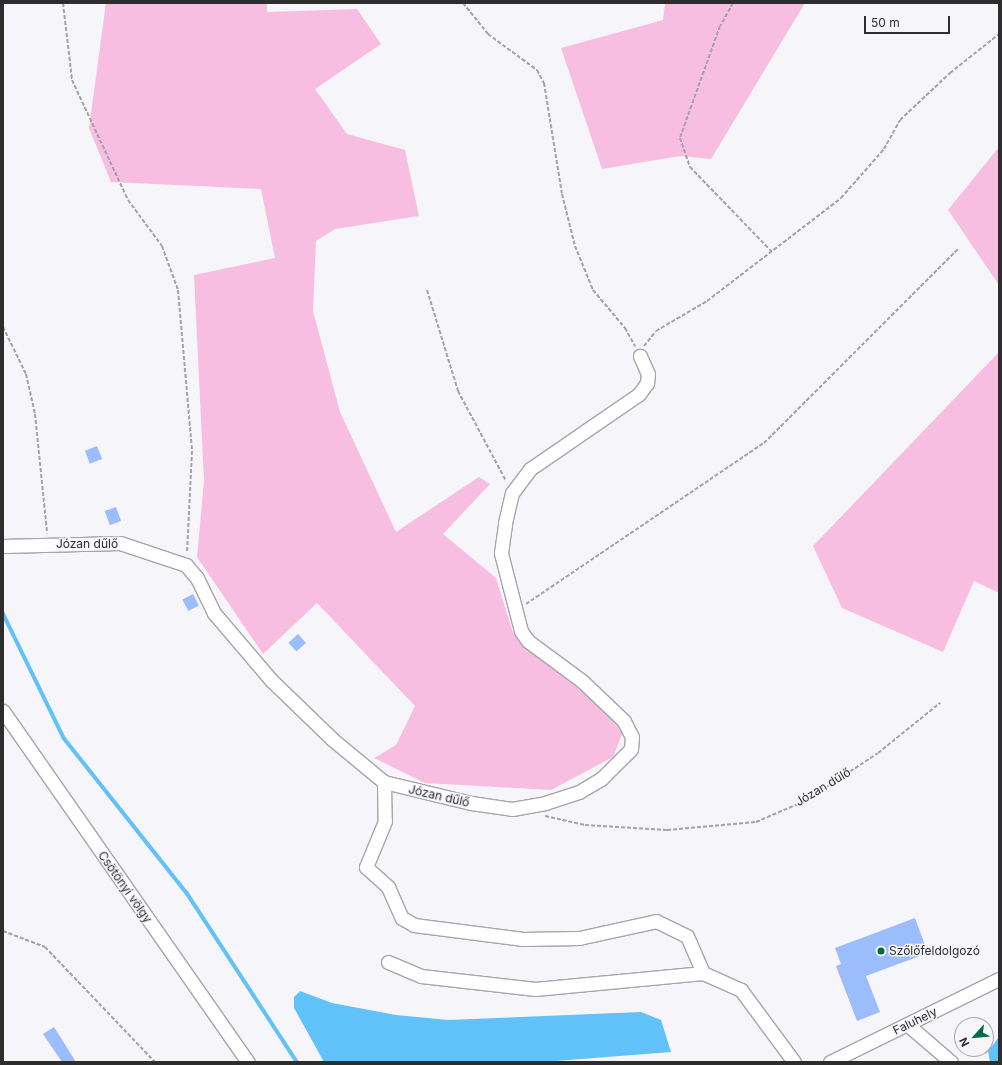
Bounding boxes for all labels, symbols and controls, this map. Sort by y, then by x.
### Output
scale bar [866,8,952,34]
text: 50 m [871,15,900,30]
street label: Józan dűlő [56,537,118,551]
street label: Józan dűlő [793,765,853,809]
street label: Józan dűlő [407,782,471,810]
street label: Csötönyi völgy [95,848,155,926]
place label: Szőlőfeldolgozó [889,944,980,958]
marker: Szőlőfeldolgozó [876,946,886,956]
street label: Faluhely [891,1004,939,1038]
north arrow [954,1017,994,1057]
text: N [956,1035,972,1049]

